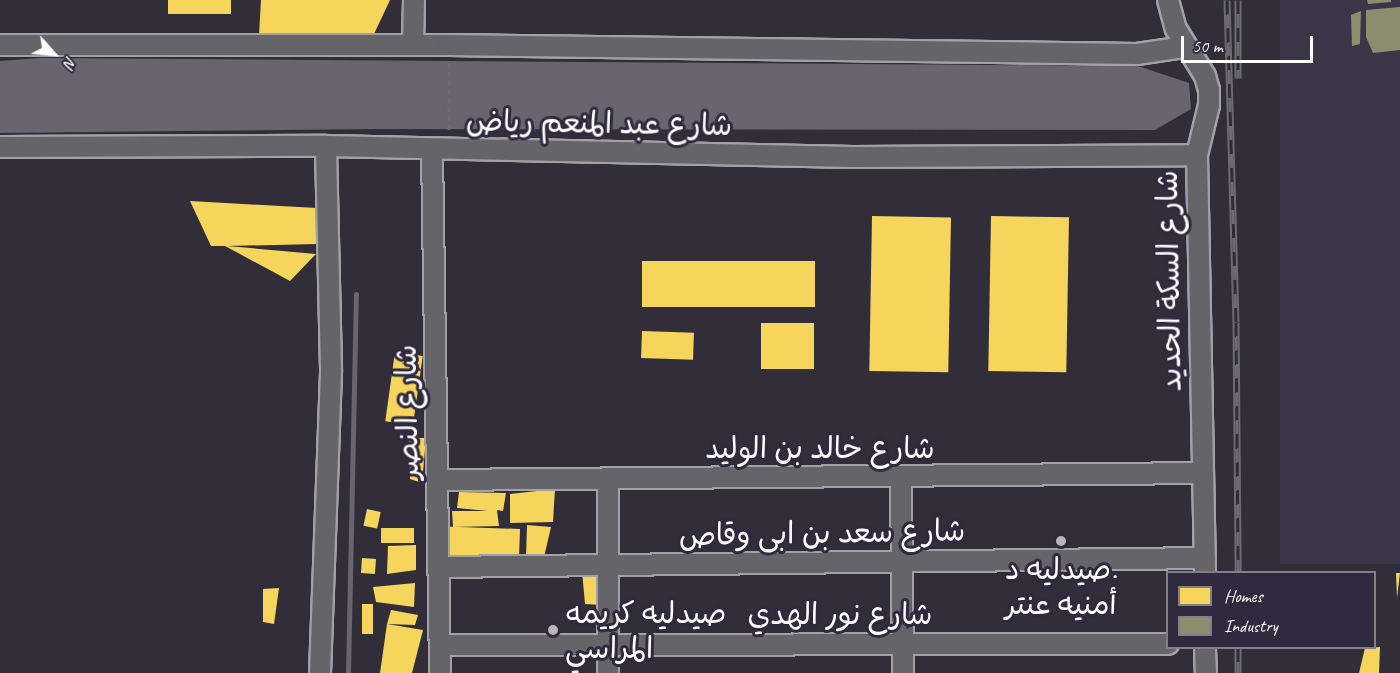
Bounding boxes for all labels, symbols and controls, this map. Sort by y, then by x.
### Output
north arrow [24,24,84,84]
scale bar [1184,24,1316,62]
text: 50 m [1192,35,1223,57]
text: N [59,53,81,71]
street label: شارع عبد المنعم رياض [466,103,732,143]
street label: شارع السكة الحديد [1149,170,1189,392]
street label: شارع النصر [388,344,426,480]
street label: شارع خالد بن الوليد [705,430,935,466]
street label: شارع سعد بن ابى وقاص [678,513,966,553]
marker: صيدليه د. أمنيه عنتر [1054,534,1068,548]
place label: صيدليه د. أمنيه عنتر [1005,551,1117,622]
legend [1166,571,1376,649]
text: Homes [1224,585,1263,607]
place label: صيدليه كريمه المراسي [565,595,726,666]
street label: شارع نور الهدي [747,596,933,632]
text: Industry [1224,615,1278,637]
marker: صيدليه كريمه المراسي [546,623,560,637]

